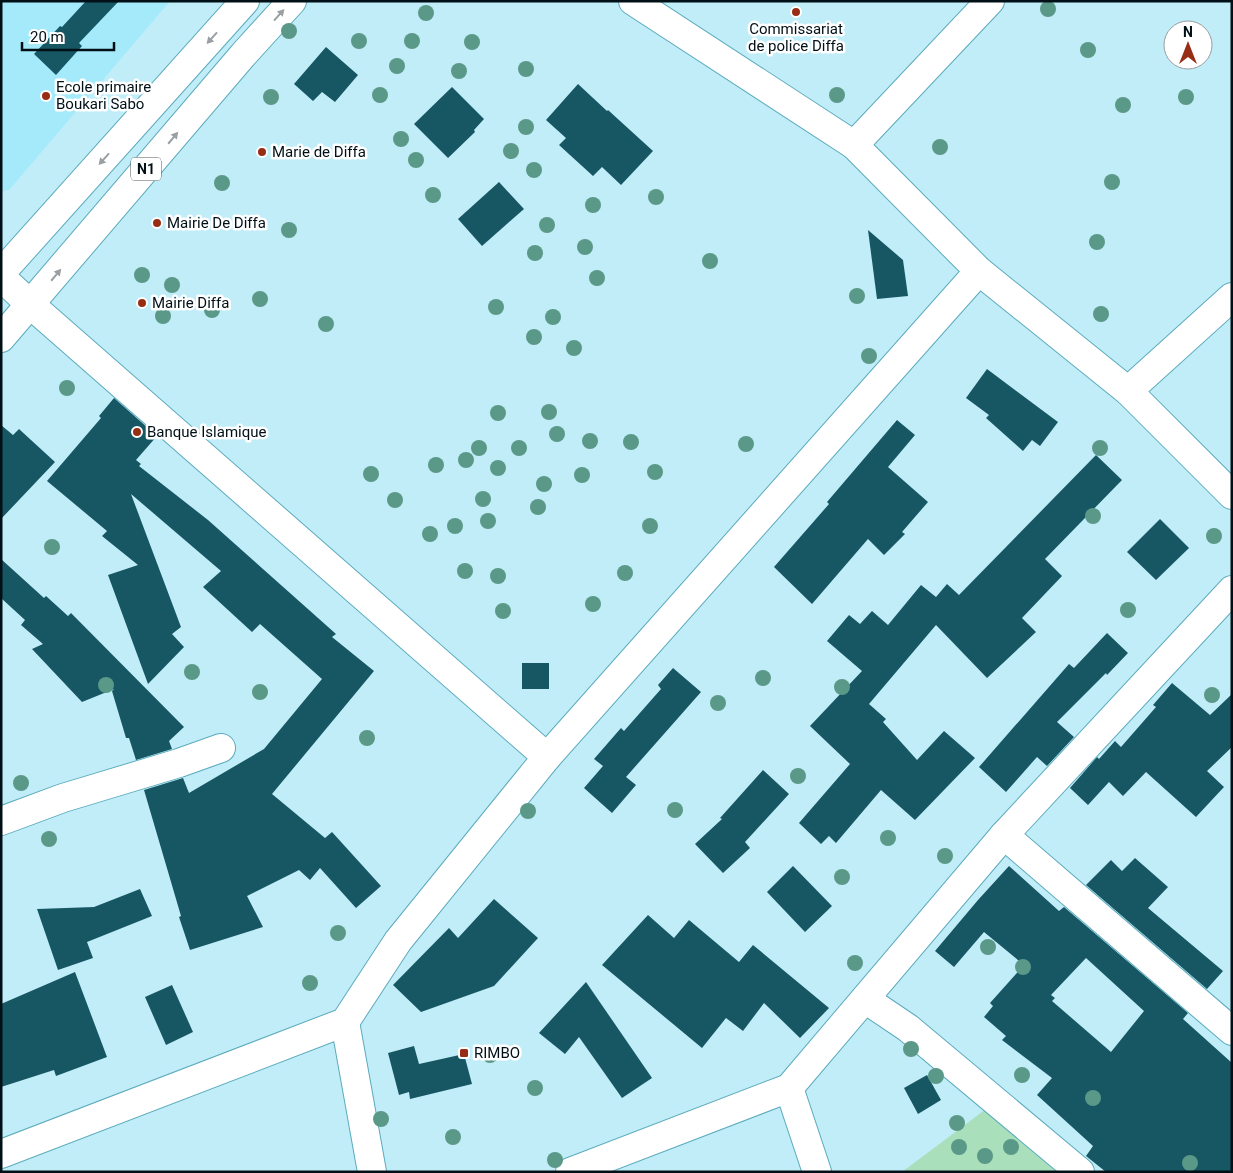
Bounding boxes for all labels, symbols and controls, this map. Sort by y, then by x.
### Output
marker: Commissariat de police Diffa [790,6,802,18]
one-way arrow [274,9,285,22]
scale bar [22,20,115,52]
place label: Commissariat de police Diffa [748,20,844,55]
north arrow [1163,20,1213,70]
text: N [1183,24,1193,40]
text: 20 m [30,28,64,46]
one-way arrow [206,31,218,43]
place label: Ecole primaire Boukari Sabo [56,78,151,113]
marker: Ecole primaire Boukari Sabo [40,90,52,102]
one-way arrow [167,132,178,145]
place label: Marie de Diffa [272,143,366,161]
marker: Marie de Diffa [256,146,268,158]
one-way arrow [98,152,110,164]
road number: N1 [131,157,161,180]
place label: Mairie De Diffa [167,214,266,232]
marker: Mairie De Diffa [151,217,163,229]
one-way arrow [50,269,61,281]
place label: Mairie Diffa [152,294,229,312]
marker: Mairie Diffa [136,297,148,309]
place label: Banque Islamique [147,423,266,441]
marker: Banque Islamique [131,426,143,438]
place label: RIMBO [474,1044,520,1062]
marker: RIMBO [458,1047,470,1059]

